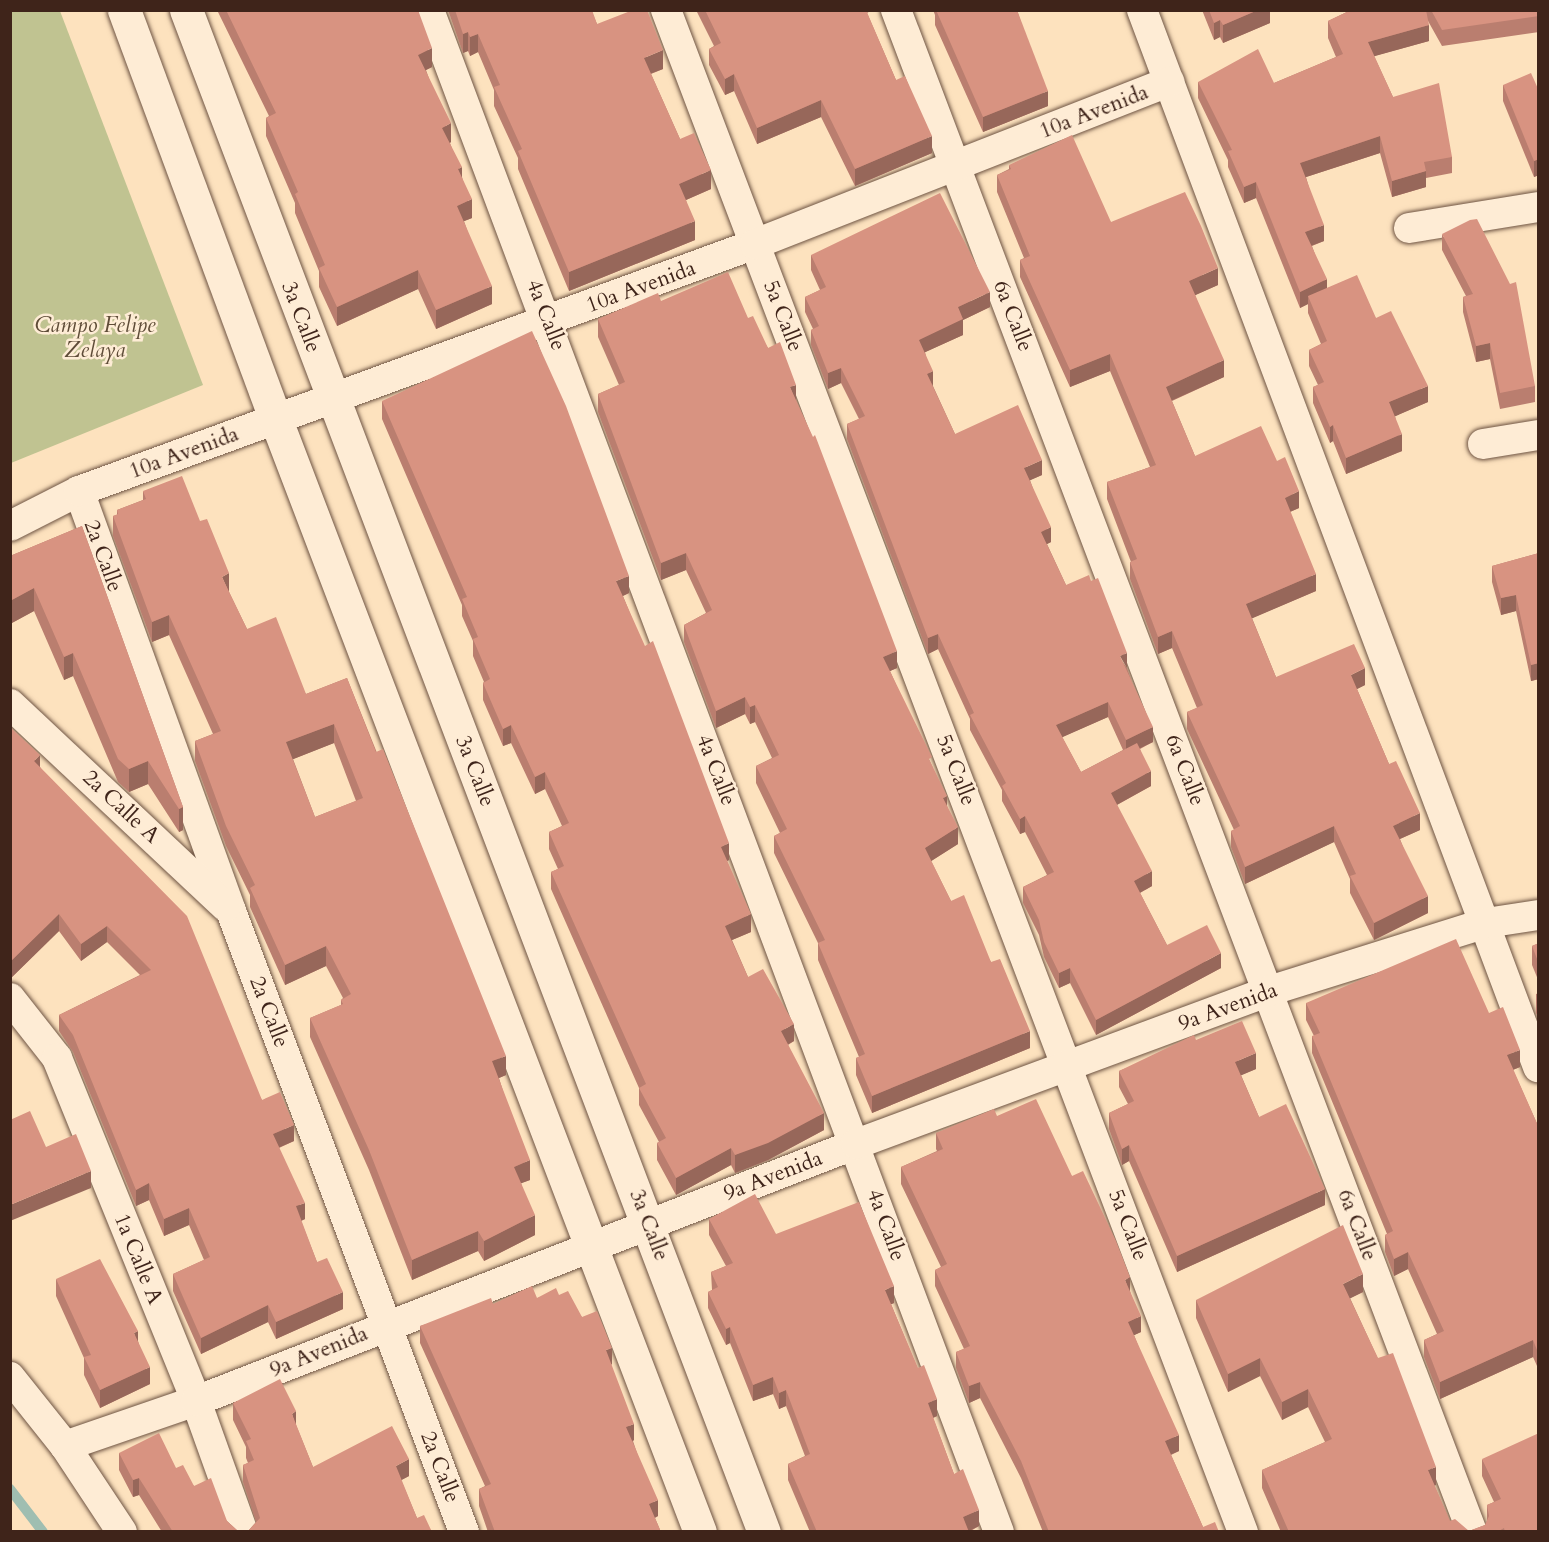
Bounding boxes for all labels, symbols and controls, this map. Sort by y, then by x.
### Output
street label: 10a Avenida [1036,79,1152,145]
street label: 10a Avenida [583,255,699,319]
street label: 4a Calle [520,276,572,354]
street label: 5a Calle [757,277,809,355]
street label: 6a Calle [987,277,1039,355]
street label: 3a Calle [275,278,327,356]
park label: Campo Felipe Zelaya [35,312,155,364]
street label: 10a Avenida [126,421,242,485]
street label: 2a Calle [78,517,128,595]
street label: 4a Calle [690,731,742,809]
street label: 5a Calle [930,731,982,809]
street label: 6a Calle [1159,731,1211,809]
street label: 3a Calle [449,732,501,810]
street label: 2a Calle A [77,765,165,849]
street label: 2a Calle [243,973,295,1051]
street label: 9a Avenida [1175,977,1281,1037]
street label: 9a Avenida [720,1145,826,1207]
street label: 3a Calle [623,1186,675,1264]
street label: 4a Calle [861,1186,911,1264]
street label: 5a Calle [1102,1186,1154,1264]
street label: 6a Calle [1331,1186,1383,1264]
street label: 1a Calle A [108,1210,168,1308]
street label: 9a Avenida [266,1320,372,1384]
street label: 2a Calle [414,1428,466,1506]

